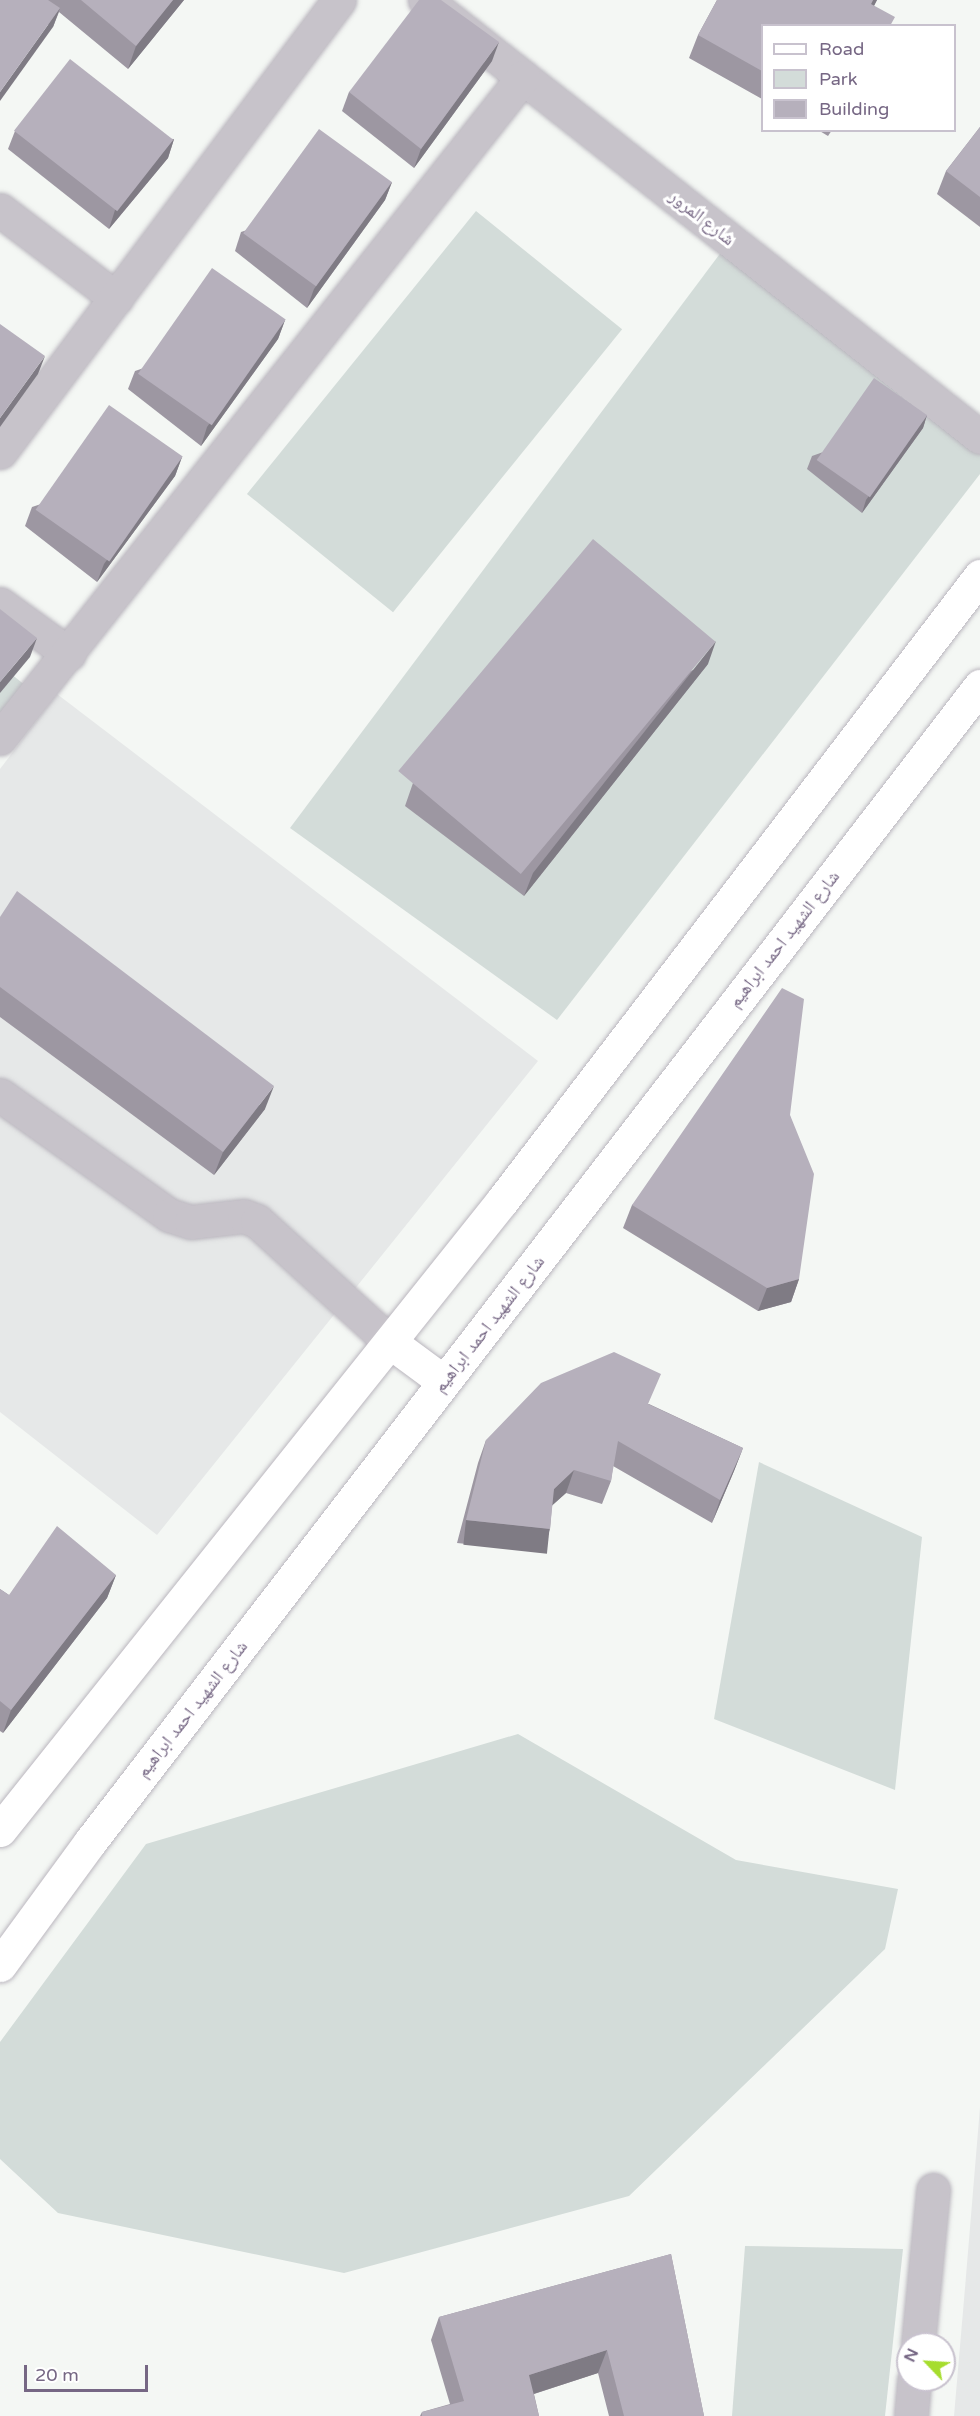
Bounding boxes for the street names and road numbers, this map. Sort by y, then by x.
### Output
street label: شارع المرور [665,186,739,250]
street label: شارع الشهيد احمد ابراهيم [724,866,844,1012]
street label: شارع الشهيد احمد ابراهيم [429,1251,549,1397]
street label: شارع الشهيد احمد ابراهيم [132,1636,252,1782]

